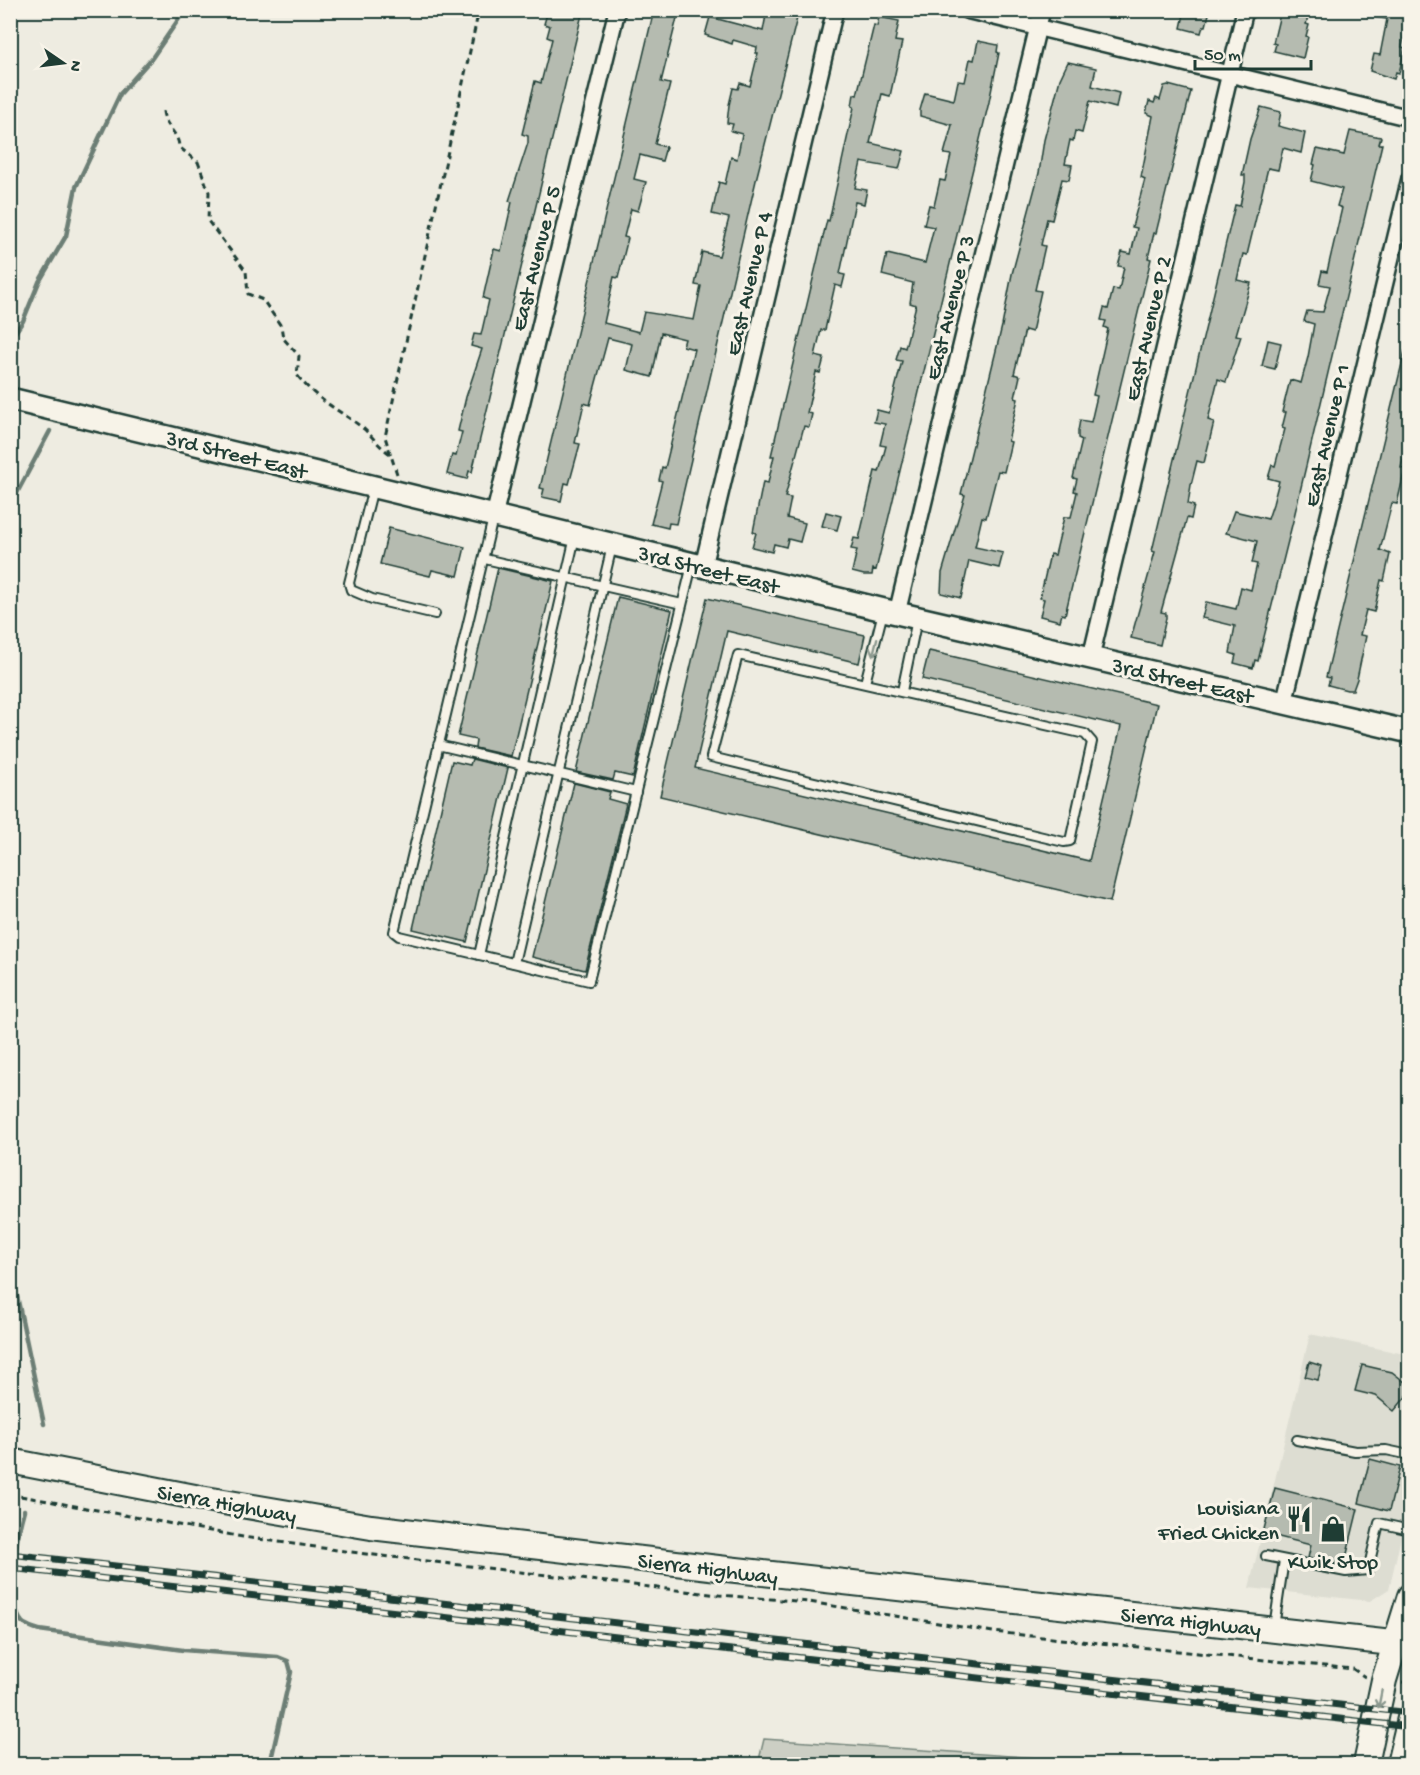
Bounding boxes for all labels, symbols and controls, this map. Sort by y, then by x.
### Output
north arrow [33,33,93,93]
scale bar [1195,33,1310,71]
text: 50 m [1204,46,1241,67]
text: N [64,58,85,74]
street label: East Avenue P 5 [507,184,568,334]
street label: East Avenue P 4 [722,209,780,359]
street label: East Avenue P 3 [921,233,982,383]
street label: East Avenue P 2 [1121,254,1179,404]
street label: East Avenue P 1 [1300,362,1358,510]
street label: 3rd Street East [162,427,311,487]
street label: 3rd Street East [634,542,783,602]
one-way arrow [868,637,880,656]
street label: 3rd Street East [1108,654,1257,712]
street label: Sierra Highway [155,1481,298,1531]
place label: Louisiana Fried Chicken [1157,1497,1280,1548]
restaurant icon: Louisiana Fried Chicken [1284,1504,1314,1534]
shop icon: Kwik Stop [1318,1514,1348,1544]
street label: Sierra Highway [636,1549,779,1592]
place label: Kwik Stop [1288,1551,1378,1577]
street label: Sierra Highway [1119,1604,1262,1644]
one-way arrow [1374,1688,1385,1708]

